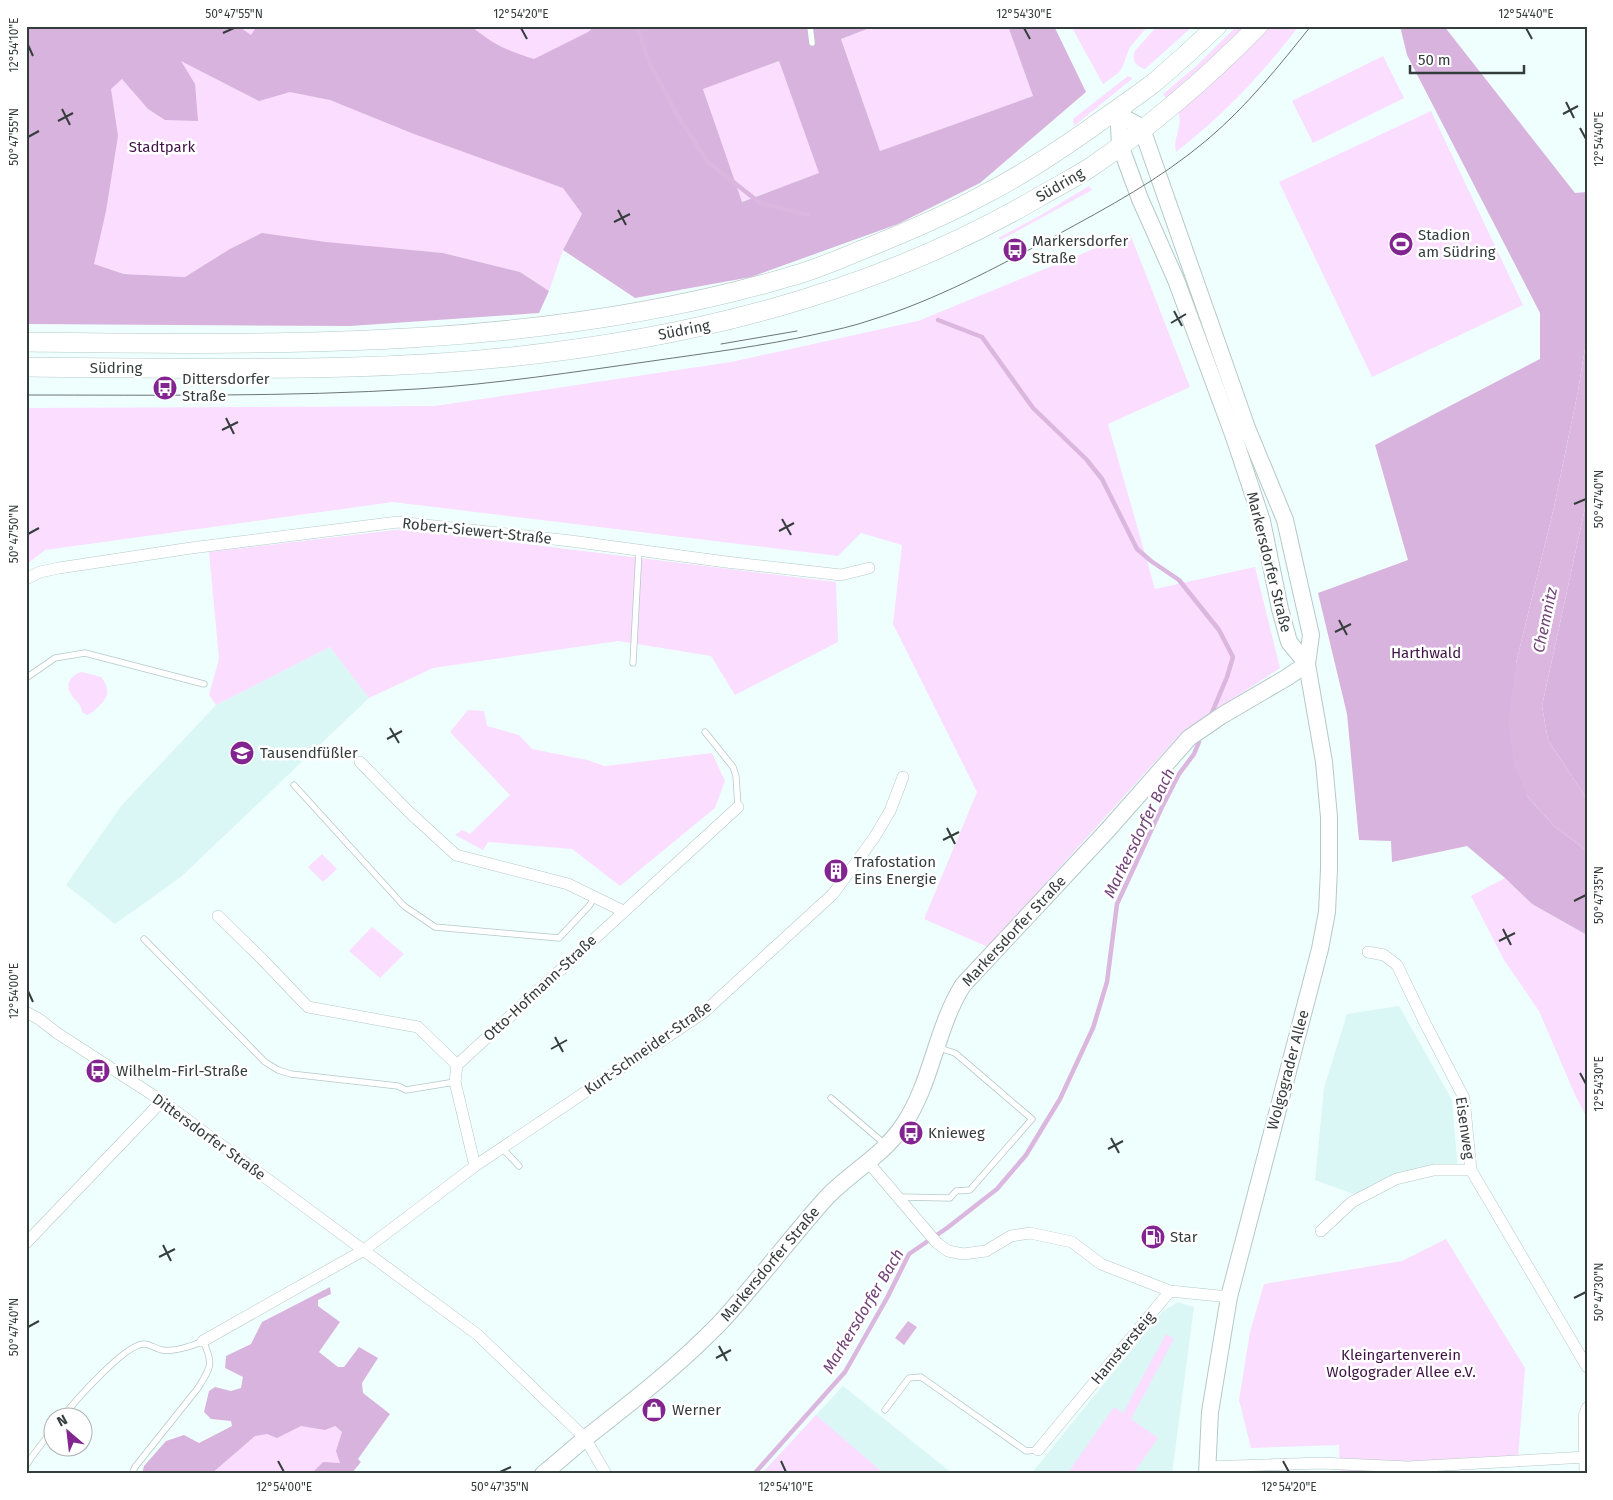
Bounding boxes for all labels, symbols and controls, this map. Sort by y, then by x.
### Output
text: 50°47'55"N [205,7,263,21]
text: 12°54'20"E [493,7,549,21]
text: 12°54'30"E [996,7,1052,21]
text: 12°54'40"E [1498,7,1554,21]
text: 12°54'10"E [7,18,21,72]
scale bar [1410,42,1524,74]
text: 50 m [1418,51,1451,69]
text: 50°47'55"N [7,108,21,166]
text: 12°54'40"E [1592,111,1606,167]
park label: Stadtpark [129,138,196,156]
street label: Südring [1033,164,1087,206]
place label: Stadion am Südring [1418,226,1496,261]
sports icon: Stadion am Südring [1388,231,1414,257]
place label: Markersdorfer Straße [1032,232,1128,267]
bus stop icon: Markersdorfer Straße [1002,237,1028,263]
street label: Südring [657,316,712,344]
street label: Südring [90,359,142,377]
place label: Dittersdorfer Straße [182,370,270,405]
bus stop icon: Dittersdorfer Straße [152,375,178,401]
text: 50°47'40"N [1592,470,1606,528]
street label: Markersdorfer Straße [1243,490,1295,634]
text: 50°47'50"N [7,505,21,563]
street label: Robert-Siewert-Straße [401,514,553,548]
water label: Chemnitz [1529,586,1561,654]
park label: Harthwald [1391,644,1461,662]
school or university icon: Tausendfüßler [229,740,255,766]
place label: Tausendfüßler [260,744,358,762]
water label: Markersdorfer Bach [1099,765,1179,901]
place label: Trafostation Eins Energie [854,853,937,888]
building icon: Trafostation Eins Energie [823,858,849,884]
text: 50°47'35"N [1592,866,1606,924]
street label: Markersdorfer Straße [958,872,1070,990]
street label: Otto-Hofmann-Straße [480,931,600,1045]
text: 12°54'00"E [7,963,21,1019]
street label: Kurt-Schneider-Straße [581,997,715,1099]
street label: Wolgograder Allee [1263,1008,1313,1132]
text: 12°54'30"E [1592,1056,1606,1112]
bus stop icon: Wilhelm-Firl-Straße [85,1058,111,1084]
place label: Wilhelm-Firl-Straße [116,1062,248,1080]
street label: Dittersdorfer Straße [149,1090,269,1184]
street label: Eisenweg [1452,1096,1478,1161]
bus stop icon: Knieweg [898,1120,924,1146]
place label: Knieweg [928,1124,985,1142]
street label: Markersdorfer Straße [717,1203,823,1325]
fuel station icon: Star [1140,1224,1166,1250]
place label: Star [1170,1228,1198,1246]
water label: Markersdorfer Bach [818,1245,908,1377]
text: 50°47'30"N [1592,1263,1606,1321]
text: 50°47'40"N [7,1298,21,1356]
street label: Hamstersteig [1087,1308,1159,1388]
park label: Kleingartenverein Wolgograder Allee e.V. [1326,1346,1476,1381]
shop icon: Werner [641,1397,667,1423]
place label: Werner [672,1401,721,1419]
north arrow [42,1408,92,1458]
text: N [54,1411,70,1431]
text: 12°54'00"E [256,1480,312,1494]
text: 50°47'35"N [471,1480,529,1494]
text: 12°54'10"E [759,1480,813,1494]
text: 12°54'20"E [1261,1480,1317,1494]

